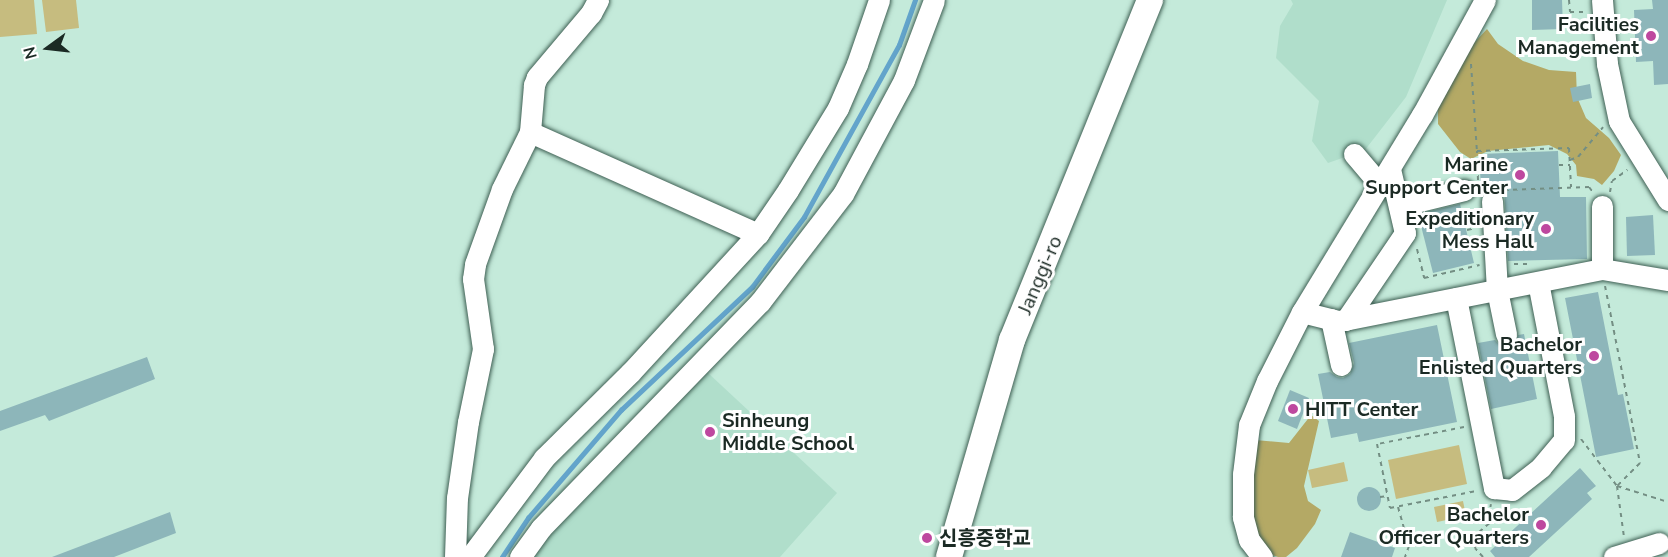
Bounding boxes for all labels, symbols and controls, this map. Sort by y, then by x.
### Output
place label: Facilities Management [1517,13,1639,60]
north arrow [18,18,78,78]
marker: Facilities Management [1644,29,1658,43]
text: N [18,44,43,61]
place label: Marine Support Center [1365,152,1508,199]
marker: Marine Support Center [1513,168,1527,182]
place label: Expeditionary Mess Hall [1405,206,1534,253]
marker: Expeditionary Mess Hall [1539,222,1553,236]
street label: Janggi-ro [1013,232,1067,318]
place label: Bachelor Enlisted Quarters [1419,332,1582,379]
marker: Bachelor Enlisted Quarters [1587,349,1601,363]
place label: HITT Center [1305,397,1418,421]
marker: HITT Center [1286,402,1300,416]
place label: Sinheung Middle School [722,408,854,455]
marker: Sinheung Middle School [703,425,717,439]
place label: Bachelor Officer Quarters [1378,502,1529,549]
marker: Bachelor Officer Quarters [1534,518,1548,532]
place label: 신흥중학교 [939,526,1031,550]
marker: 신흥중학교 [920,531,934,545]

